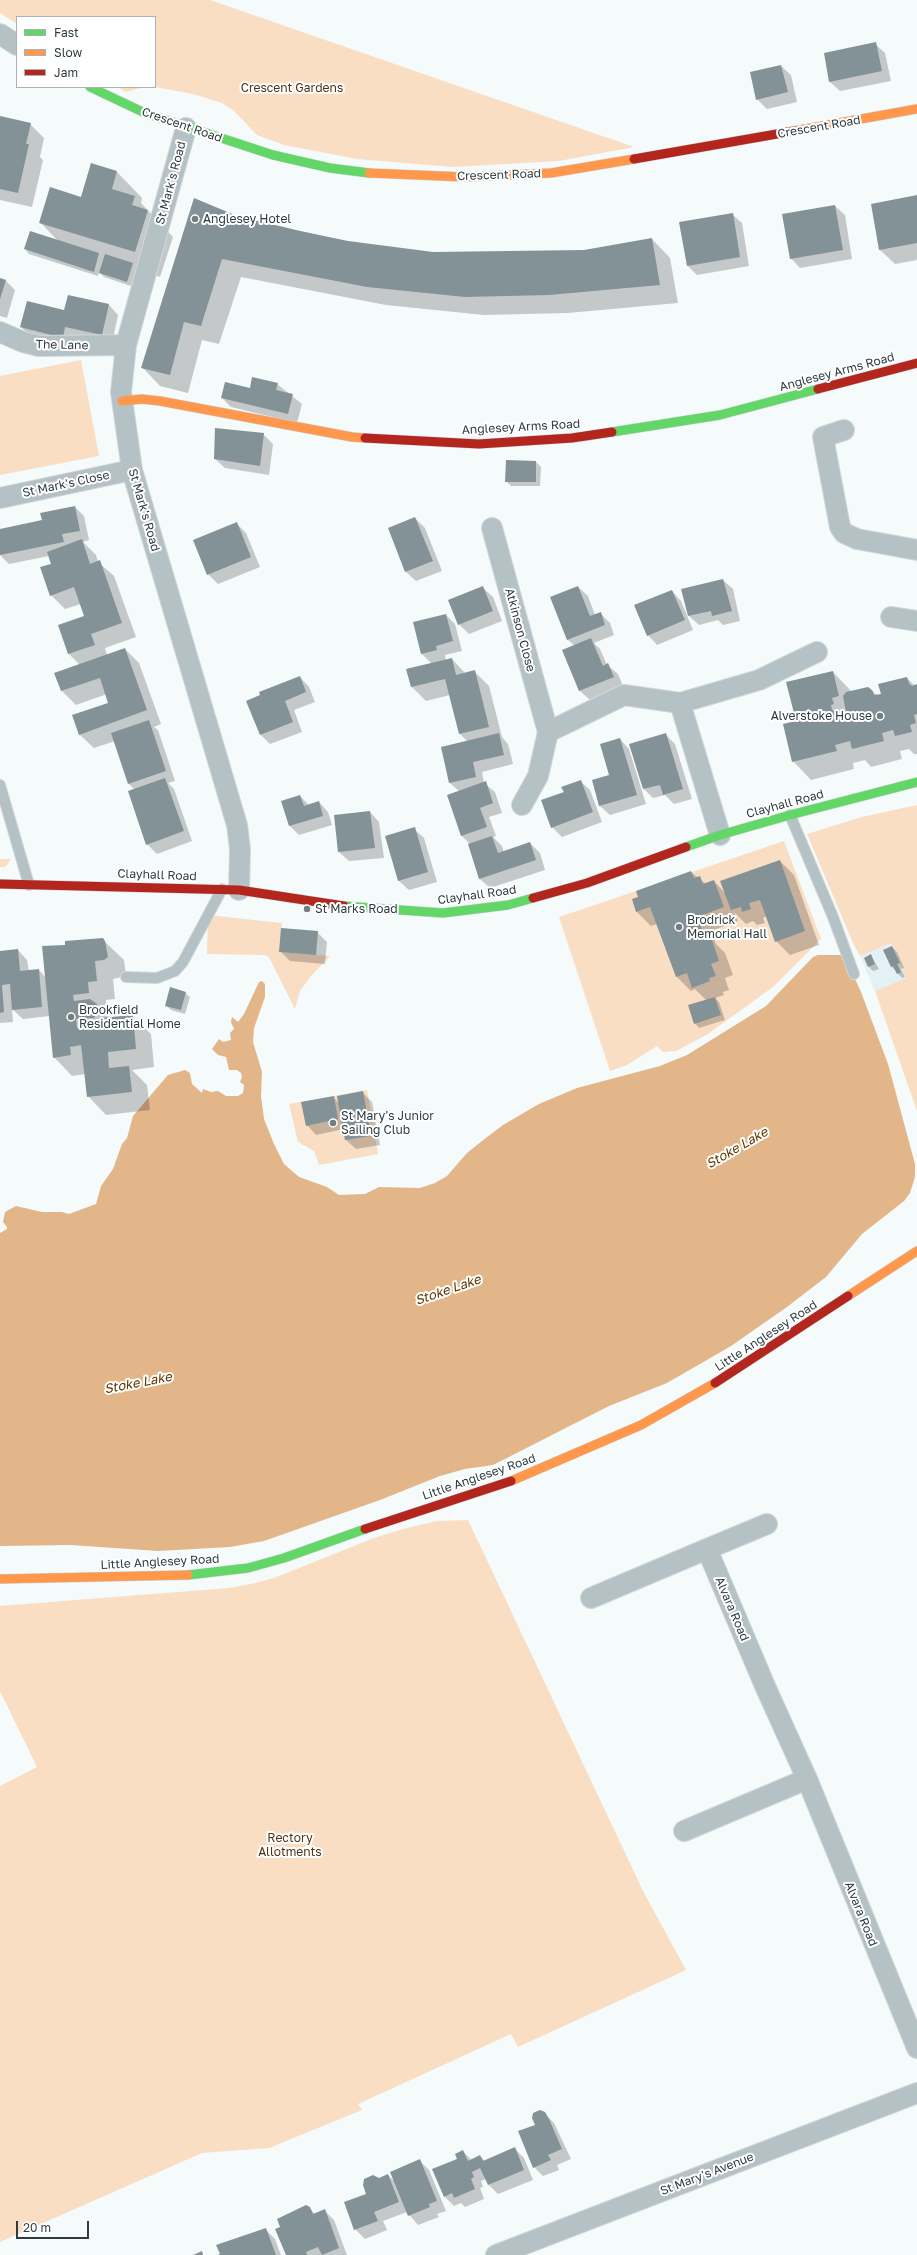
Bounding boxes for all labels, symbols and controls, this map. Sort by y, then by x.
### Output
legend [16,16,156,88]
text: Fast [54,25,79,40]
text: Slow [54,45,82,60]
text: Jam [54,65,78,80]
park label: Crescent Gardens [241,81,343,95]
street label: Crescent Road [140,105,224,145]
street label: Crescent Road [776,113,862,141]
street label: St Mark's Road [153,140,189,226]
street label: Crescent Road [457,166,541,184]
place label: Anglesey Hotel [203,212,291,226]
marker: Anglesey Hotel [190,214,200,224]
street label: The Lane [35,337,89,353]
street label: Anglesey Arms Road [778,350,896,394]
street label: Anglesey Arms Road [462,417,580,437]
street label: St Mark's Road [125,467,163,553]
street label: St Mark's Close [21,468,111,500]
street label: Atkinson Close [502,587,538,673]
place label: Alverstoke House [771,709,872,723]
marker: Alverstoke House [875,711,885,721]
street label: Clayhall Road [745,787,825,821]
street label: Clayhall Road [117,866,197,884]
street label: Clayhall Road [437,882,517,908]
place label: St Marks Road [315,902,398,916]
marker: St Marks Road [302,904,312,914]
place label: Brodrick Memorial Hall [687,913,767,941]
marker: Brodrick Memorial Hall [674,922,684,932]
place label: Brookfield Residential Home [79,1003,181,1031]
marker: Brookfield Residential Home [66,1012,76,1022]
place label: St Mary's Junior Sailing Club [341,1109,434,1137]
marker: St Mary's Junior Sailing Club [328,1118,338,1128]
water label: Stoke Lake [703,1124,771,1172]
water label: Stoke Lake [413,1271,483,1309]
street label: Little Anglesey Road [712,1298,820,1374]
water label: Stoke Lake [103,1369,173,1397]
street label: Little Anglesey Road [420,1451,538,1503]
street label: Little Anglesey Road [100,1552,220,1572]
street label: Alvara Road [712,1575,752,1643]
park label: Rectory Allotments [258,1831,322,1859]
street label: Alvara Road [842,1880,880,1948]
street label: St Mary's Avenue [658,2150,756,2198]
scale bar [18,2213,91,2239]
text: 20 m [23,2220,51,2235]

